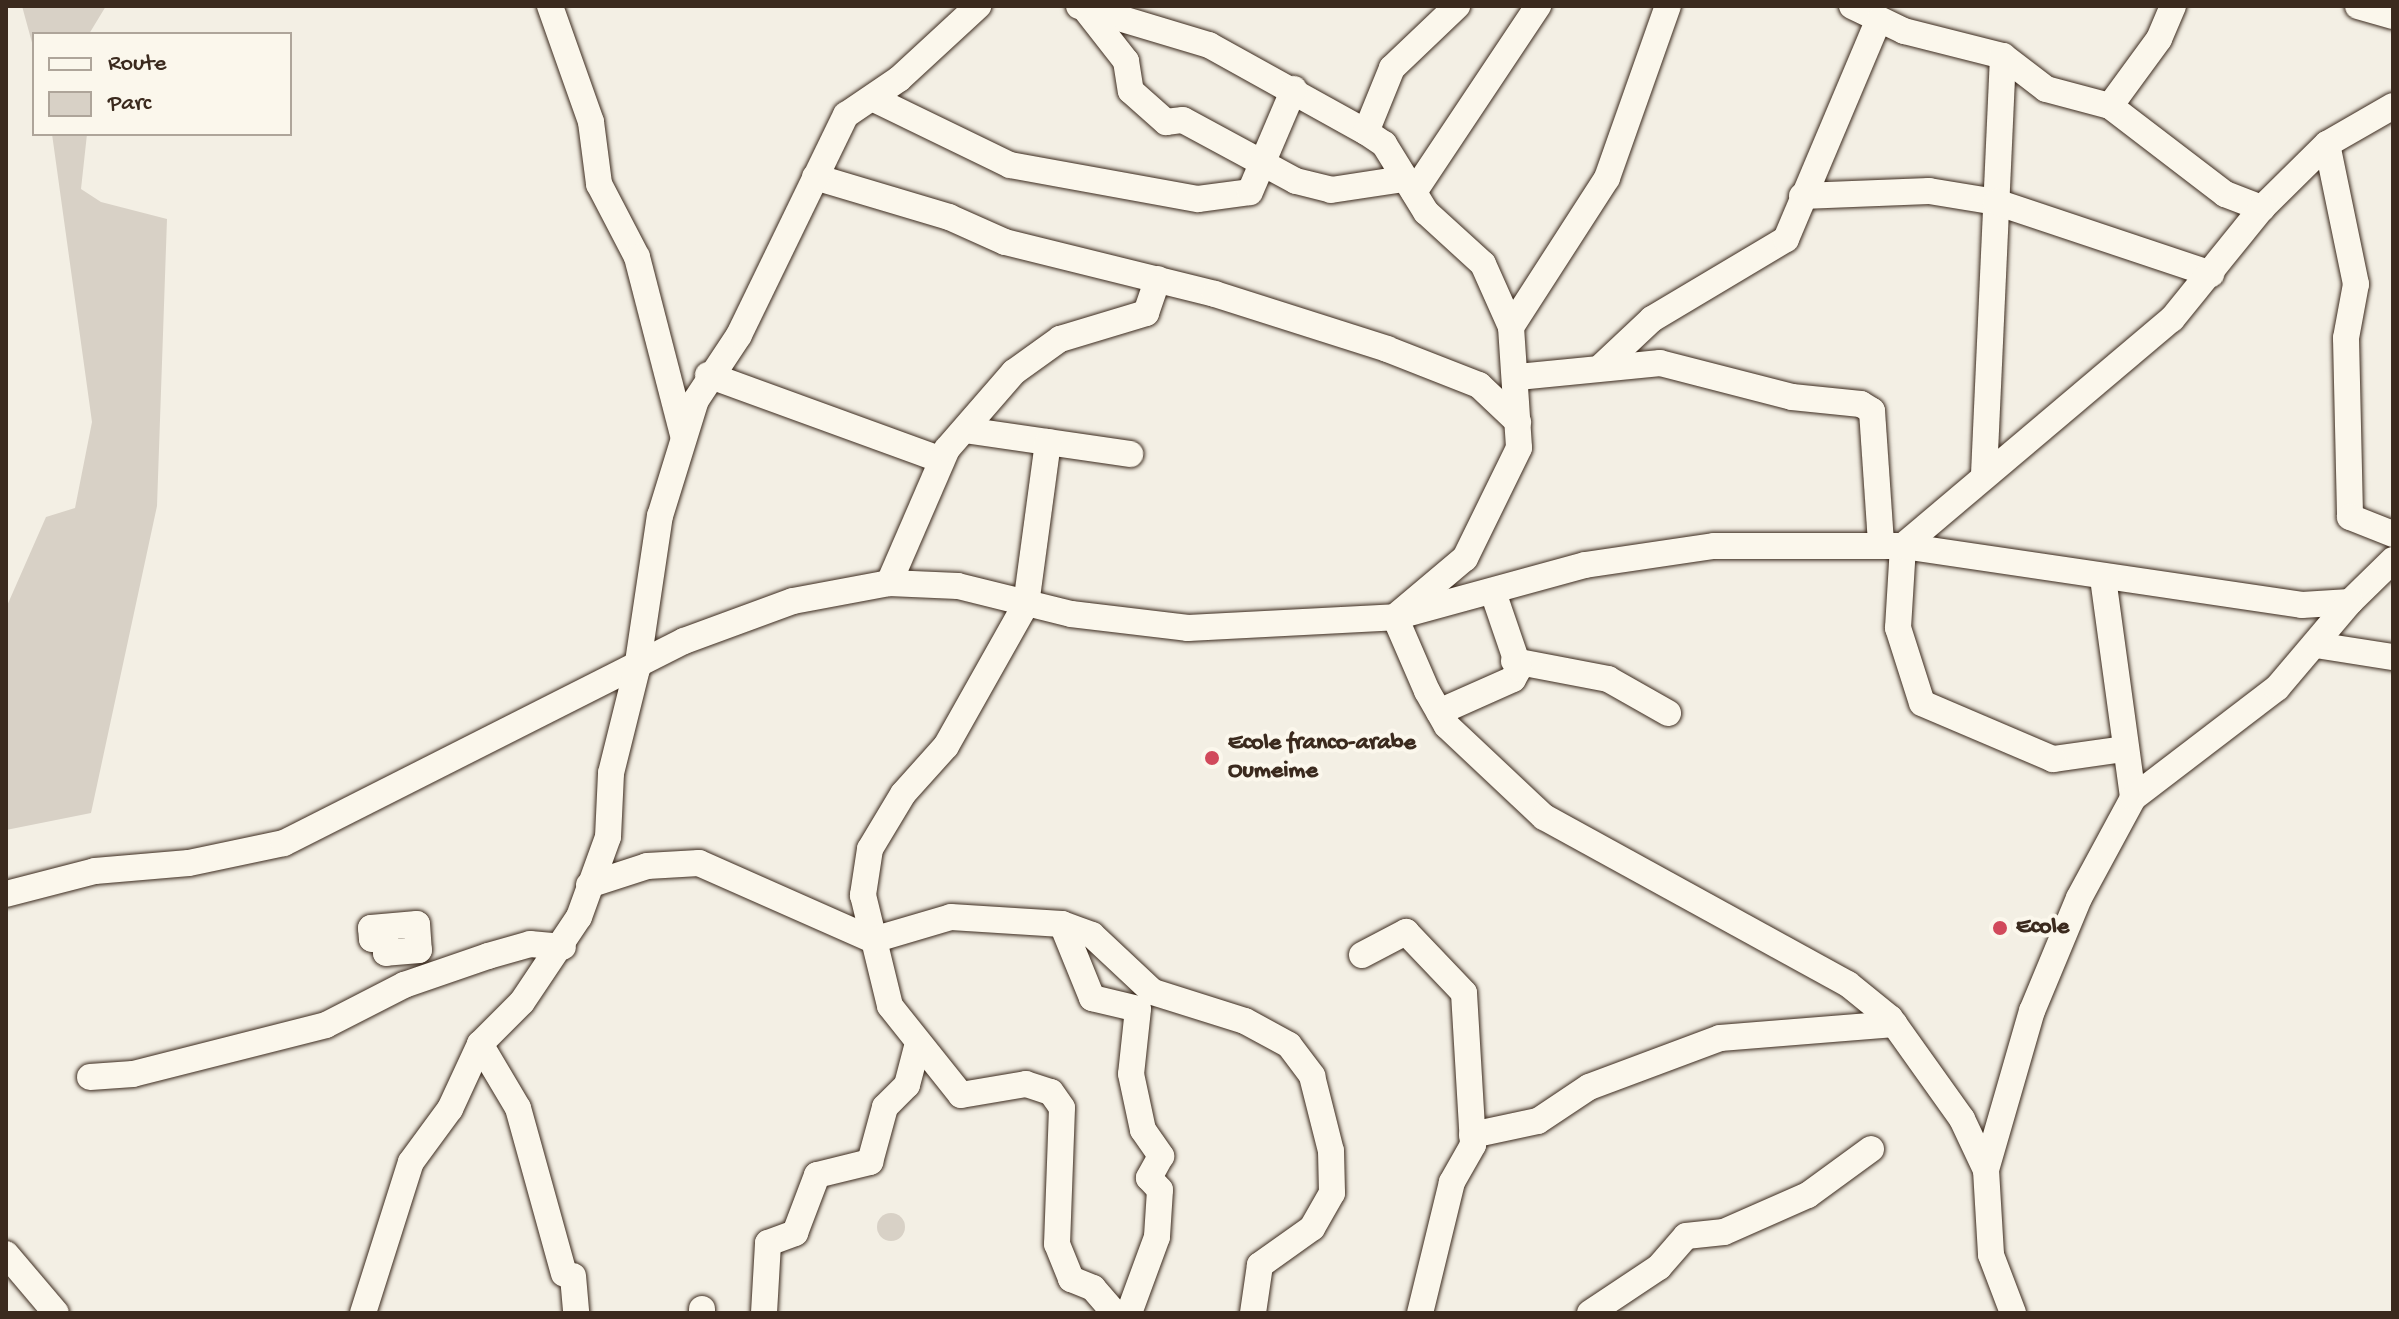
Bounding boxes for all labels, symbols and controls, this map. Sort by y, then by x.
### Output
legend [32,32,292,136]
text: Route [108,50,166,79]
text: Parc [108,90,151,119]
place label: Ecole franco-arabe Oumeime [1228,730,1416,786]
marker: Ecole franco-arabe Oumeime [1203,749,1221,767]
place label: Ecole [2016,914,2069,942]
marker: Ecole [1991,919,2009,937]

